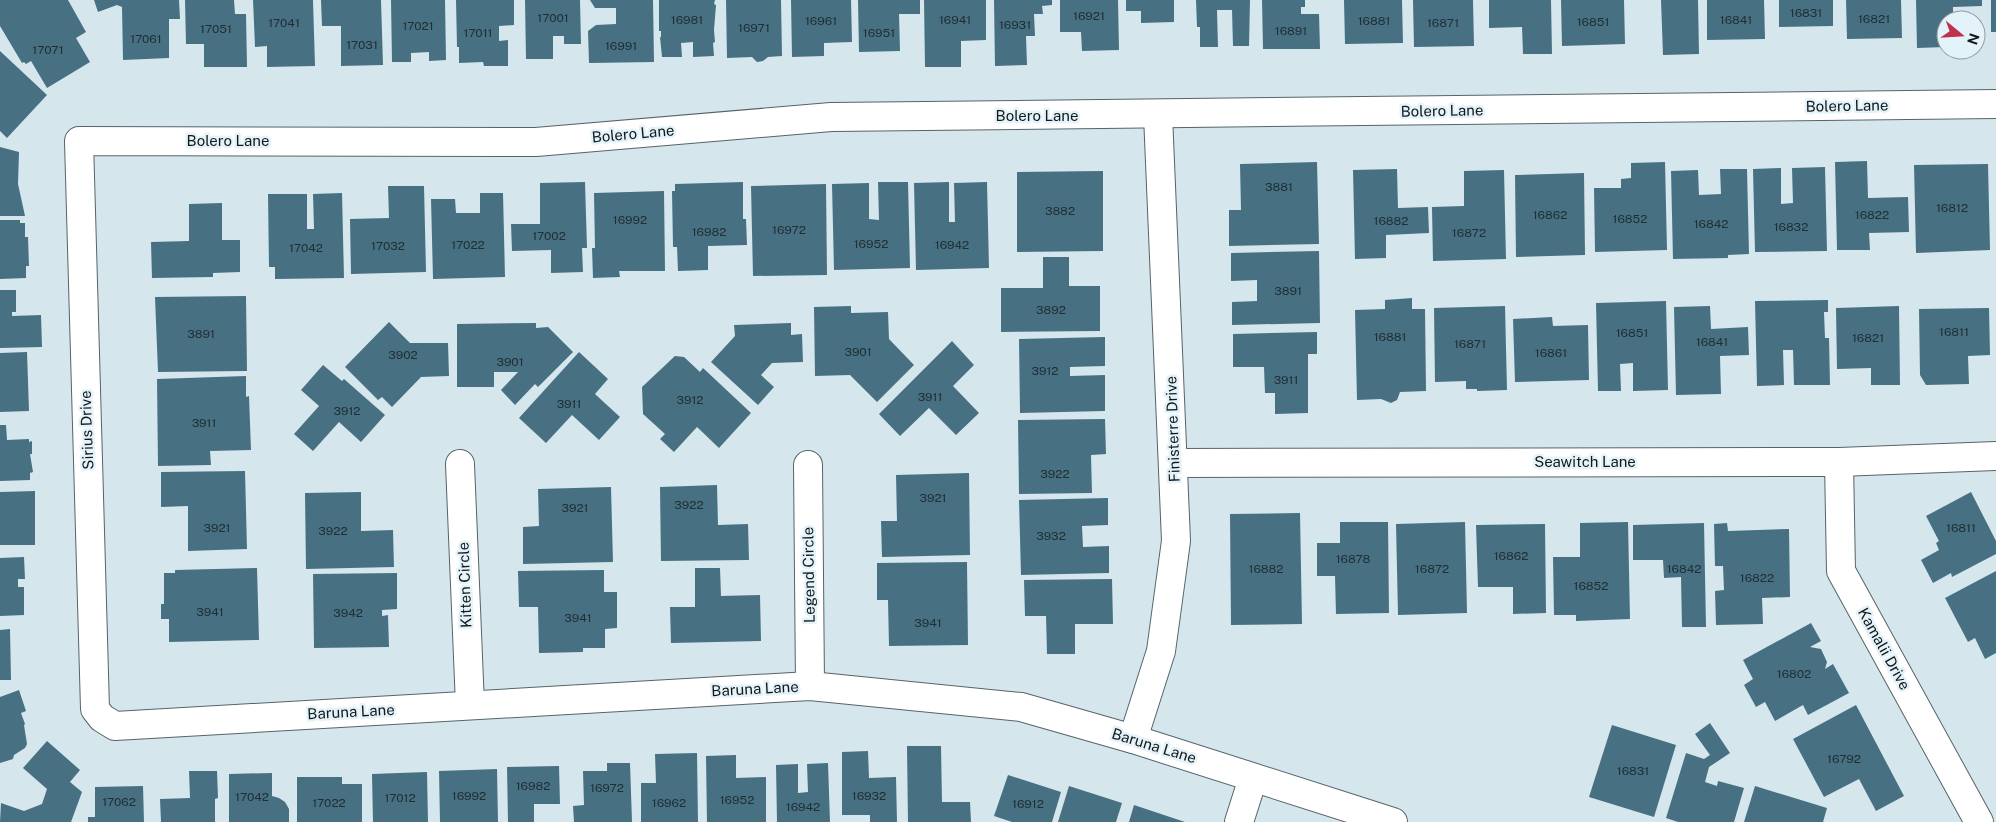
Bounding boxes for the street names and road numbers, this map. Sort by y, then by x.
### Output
street label: Bolero Lane [1805,96,1889,115]
street label: Bolero Lane [1400,101,1484,120]
street label: Bolero Lane [996,107,1078,124]
street label: Bolero Lane [591,121,675,146]
street label: Bolero Lane [187,132,269,149]
street label: Finisterre Drive [1162,376,1183,482]
street label: Sirius Drive [77,390,96,470]
street label: Seawitch Lane [1534,453,1636,470]
street label: Legend Circle [799,527,818,623]
street label: Kitten Circle [455,542,474,628]
street label: Kamalii Drive [1855,605,1914,693]
street label: Baruna Lane [711,678,799,699]
street label: Baruna Lane [307,701,395,722]
street label: Baruna Lane [1110,725,1198,766]

